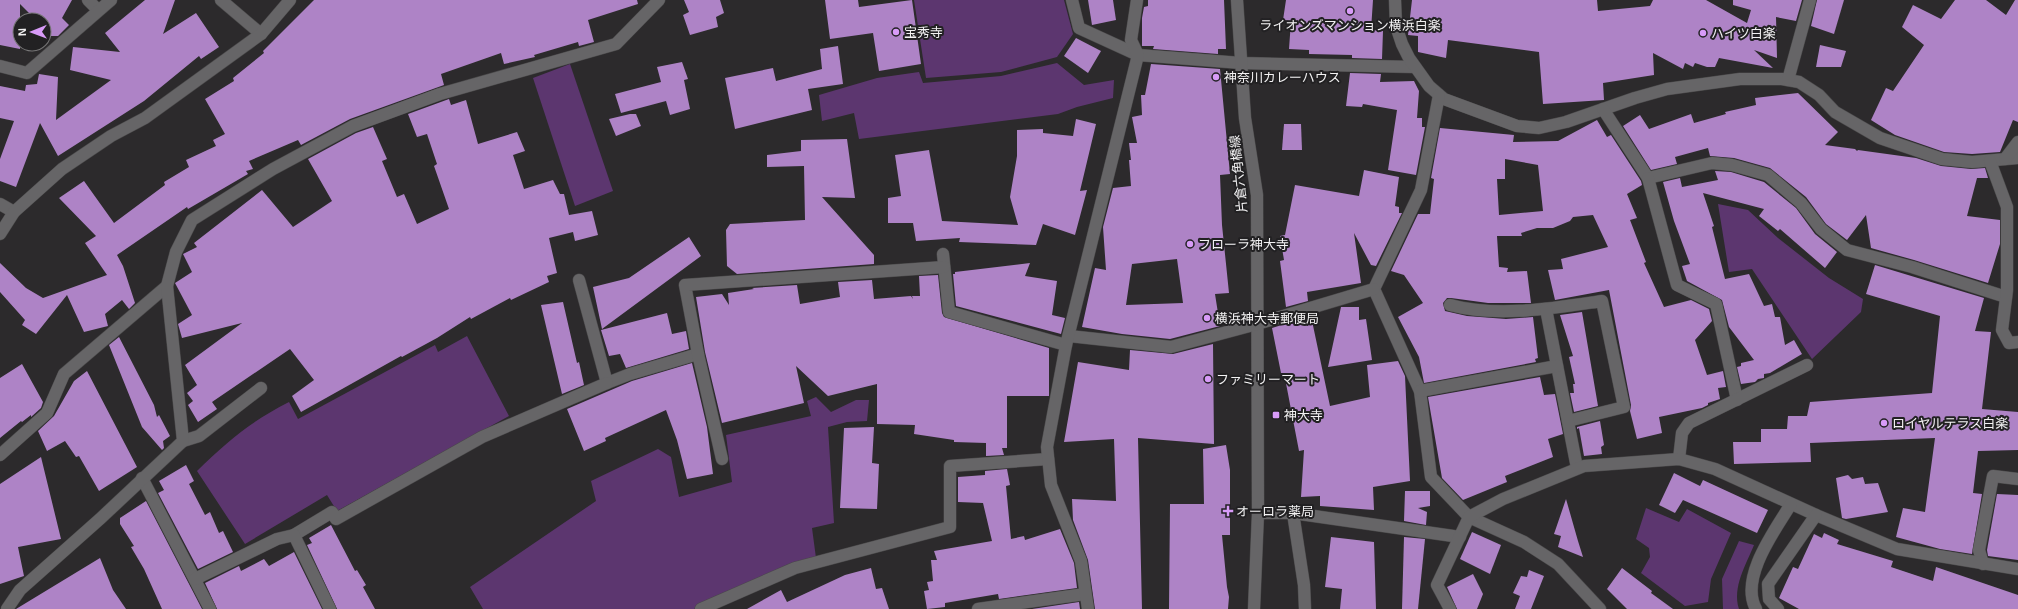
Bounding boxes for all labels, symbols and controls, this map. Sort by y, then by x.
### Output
marker: ライオンズマンション横浜白楽 [1345,6,1355,16]
north arrow [12,12,52,52]
place label: ライオンズマンション横浜白楽 [1259,18,1441,33]
place label: 宝秀寺 [904,25,943,40]
place label: ハイツ白楽 [1711,26,1776,41]
marker: 宝秀寺 [891,27,901,37]
text: N [16,28,28,36]
marker: ハイツ白楽 [1698,28,1708,38]
place label: 神奈川カレーハウス [1224,70,1341,85]
marker: 神奈川カレーハウス [1211,72,1221,82]
street label: 片倉六角橋線 [1227,134,1250,214]
place label: フローラ神大寺 [1198,237,1289,252]
marker: フローラ神大寺 [1185,239,1195,249]
place label: 横浜神大寺郵便局 [1215,311,1319,326]
marker: 横浜神大寺郵便局 [1202,313,1212,323]
place label: ファミリーマート [1216,372,1320,387]
marker: ファミリーマート [1203,374,1213,384]
place label: 神大寺 [1284,408,1323,423]
marker: 神大寺 [1271,410,1281,420]
place label: ロイヤルテラス白楽 [1892,416,2008,431]
marker: ロイヤルテラス白楽 [1879,418,1889,428]
place label: オーロラ薬局 [1236,504,1314,519]
marker: オーロラ薬局 [1223,506,1233,516]

